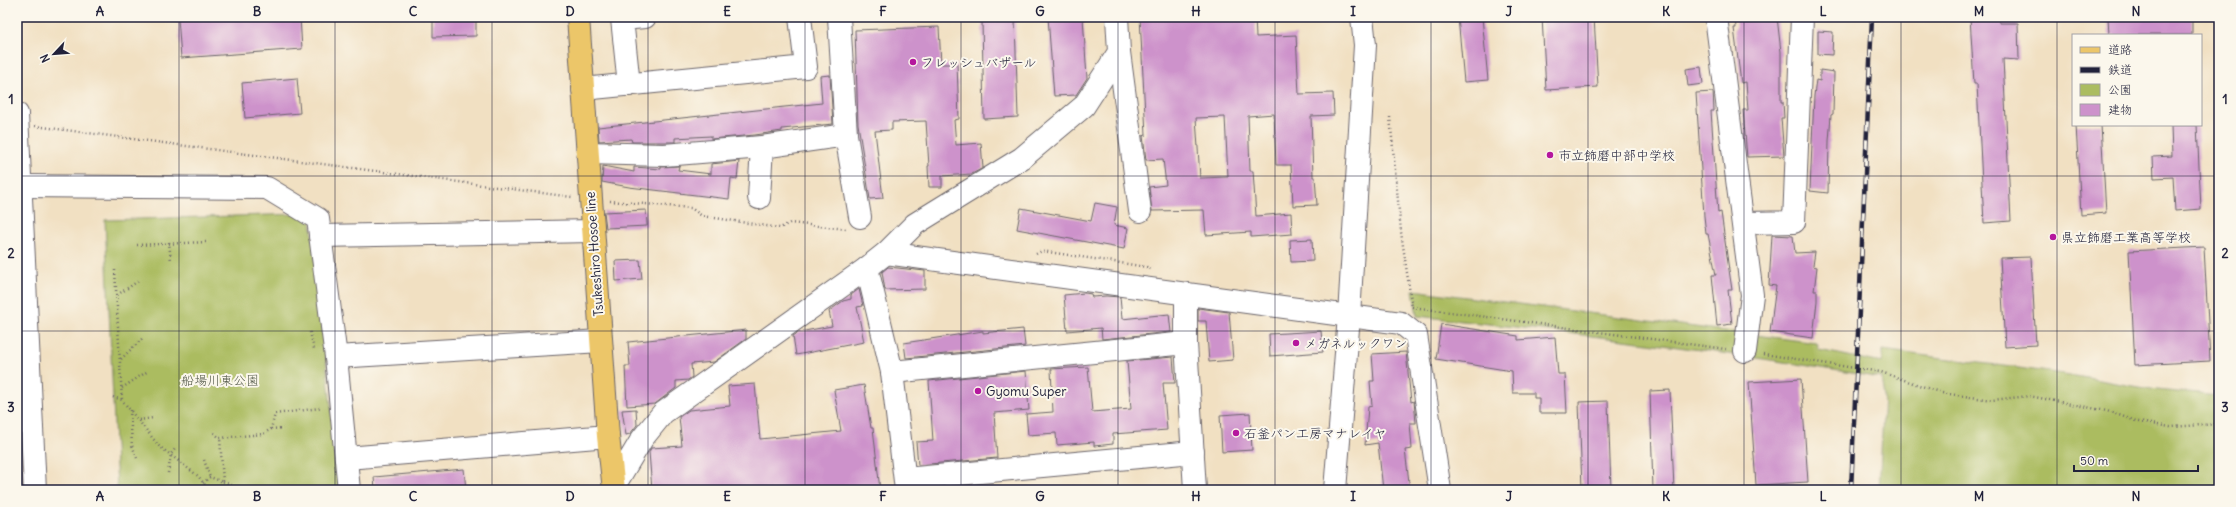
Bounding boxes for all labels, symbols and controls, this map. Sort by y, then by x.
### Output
text: A [96,3,105,20]
text: B [253,3,262,20]
text: C [409,3,418,20]
text: D [565,3,575,20]
text: E [723,3,731,20]
text: F [879,3,887,20]
text: G [1035,3,1045,20]
text: H [1191,3,1201,20]
text: I [1350,3,1356,20]
text: J [1506,3,1513,20]
text: K [1662,3,1671,20]
text: L [1819,3,1827,20]
text: M [1974,3,1984,20]
text: N [2132,3,2140,20]
north arrow [34,34,74,74]
legend [2072,34,2202,126]
text: 道路 [2108,42,2132,57]
text: N [37,52,53,65]
place label: フレッシュバザール [921,54,1036,71]
marker: フレッシュバザール [908,57,918,67]
text: 鉄道 [2108,62,2132,77]
text: 公園 [2108,82,2132,97]
text: 1 [8,91,14,108]
text: 1 [2222,91,2228,108]
text: 建物 [2108,102,2132,117]
place label: 市立飾磨中部中学校 [1558,147,1675,164]
marker: 市立飾磨中部中学校 [1545,150,1555,160]
street label: Tsukeshiro Hosoe line [582,191,607,317]
place label: 県立飾磨工業高等学校 [2061,229,2191,246]
marker: 県立飾磨工業高等学校 [2048,232,2058,242]
text: 2 [7,245,15,262]
text: 2 [2221,245,2229,262]
place label: メガネルックワン [1304,335,1407,352]
marker: メガネルックワン [1291,338,1301,348]
park label: 船場川東公園 [181,372,259,389]
place label: Gyomu Super [986,383,1067,400]
marker: Gyomu Super [973,386,983,396]
text: 3 [7,399,15,416]
text: 3 [2221,399,2229,416]
place label: 石釜パン工房マナレイヤ [1244,425,1386,442]
marker: 石釜パン工房マナレイヤ [1231,428,1241,438]
scale bar [2074,447,2198,473]
text: 50 m [2080,453,2109,468]
text: A [96,488,105,505]
text: B [253,488,262,505]
text: C [409,488,418,505]
text: D [565,488,575,505]
text: E [723,488,731,505]
text: F [879,488,887,505]
text: G [1035,488,1045,505]
text: H [1191,488,1201,505]
text: I [1350,488,1356,505]
text: J [1506,488,1513,505]
text: K [1662,488,1671,505]
text: L [1819,488,1827,505]
text: M [1974,488,1984,505]
text: N [2132,488,2140,505]

